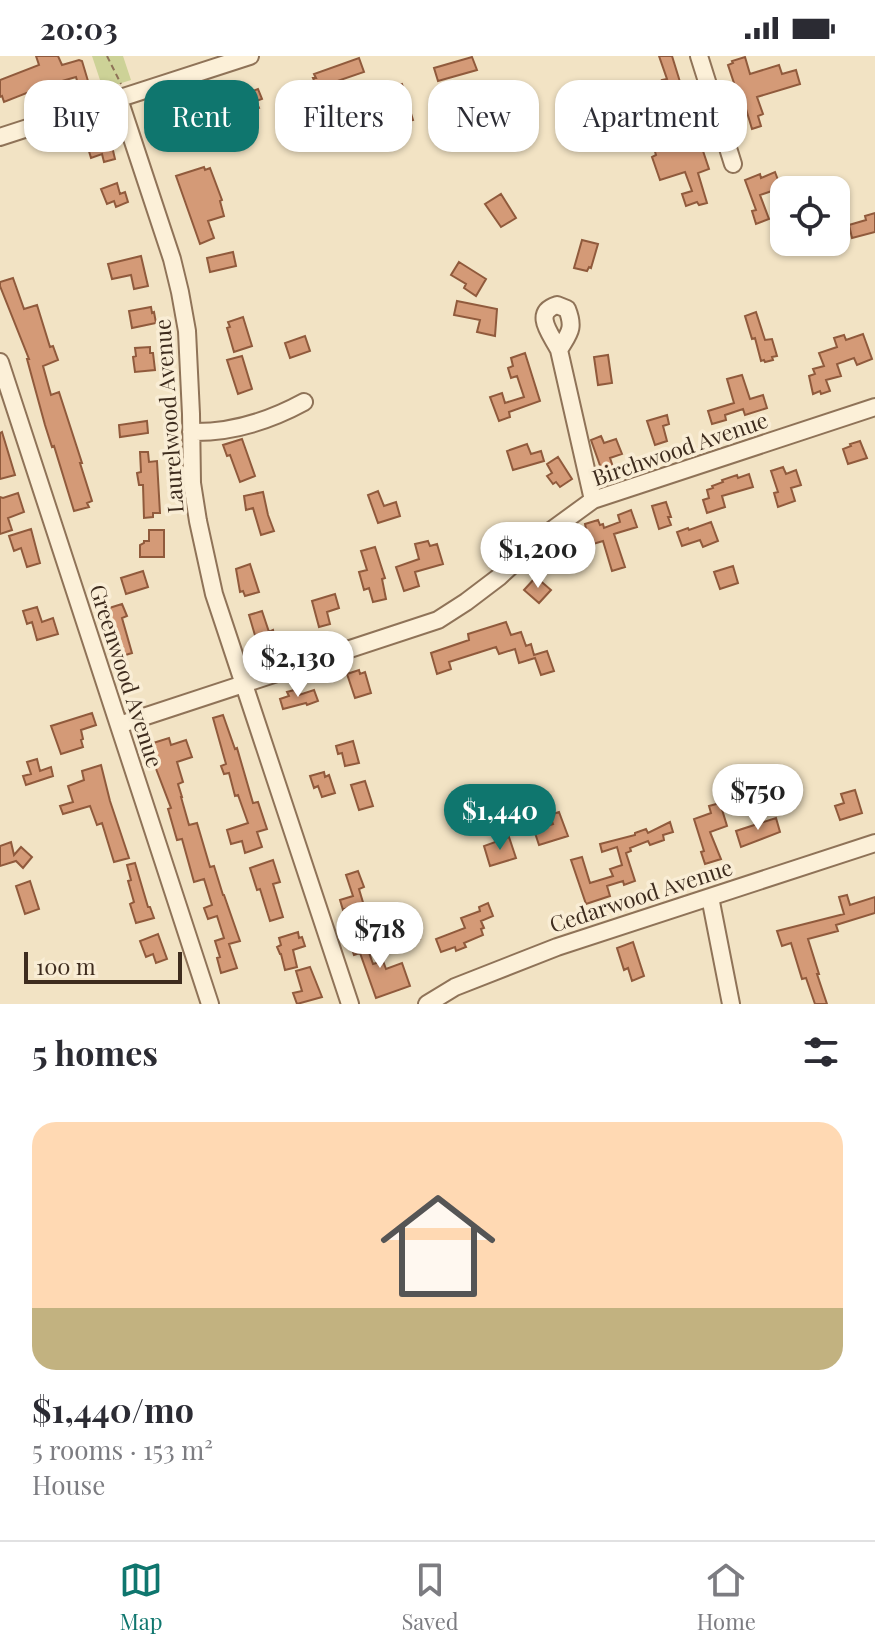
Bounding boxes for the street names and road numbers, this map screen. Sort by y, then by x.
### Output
street label: Laurelwood Avenue [146,318,190,514]
street label: Birchwood Avenue [588,404,771,492]
street label: Greenwood Avenue [83,580,171,771]
street label: Cedarwood Avenue [545,851,736,939]

